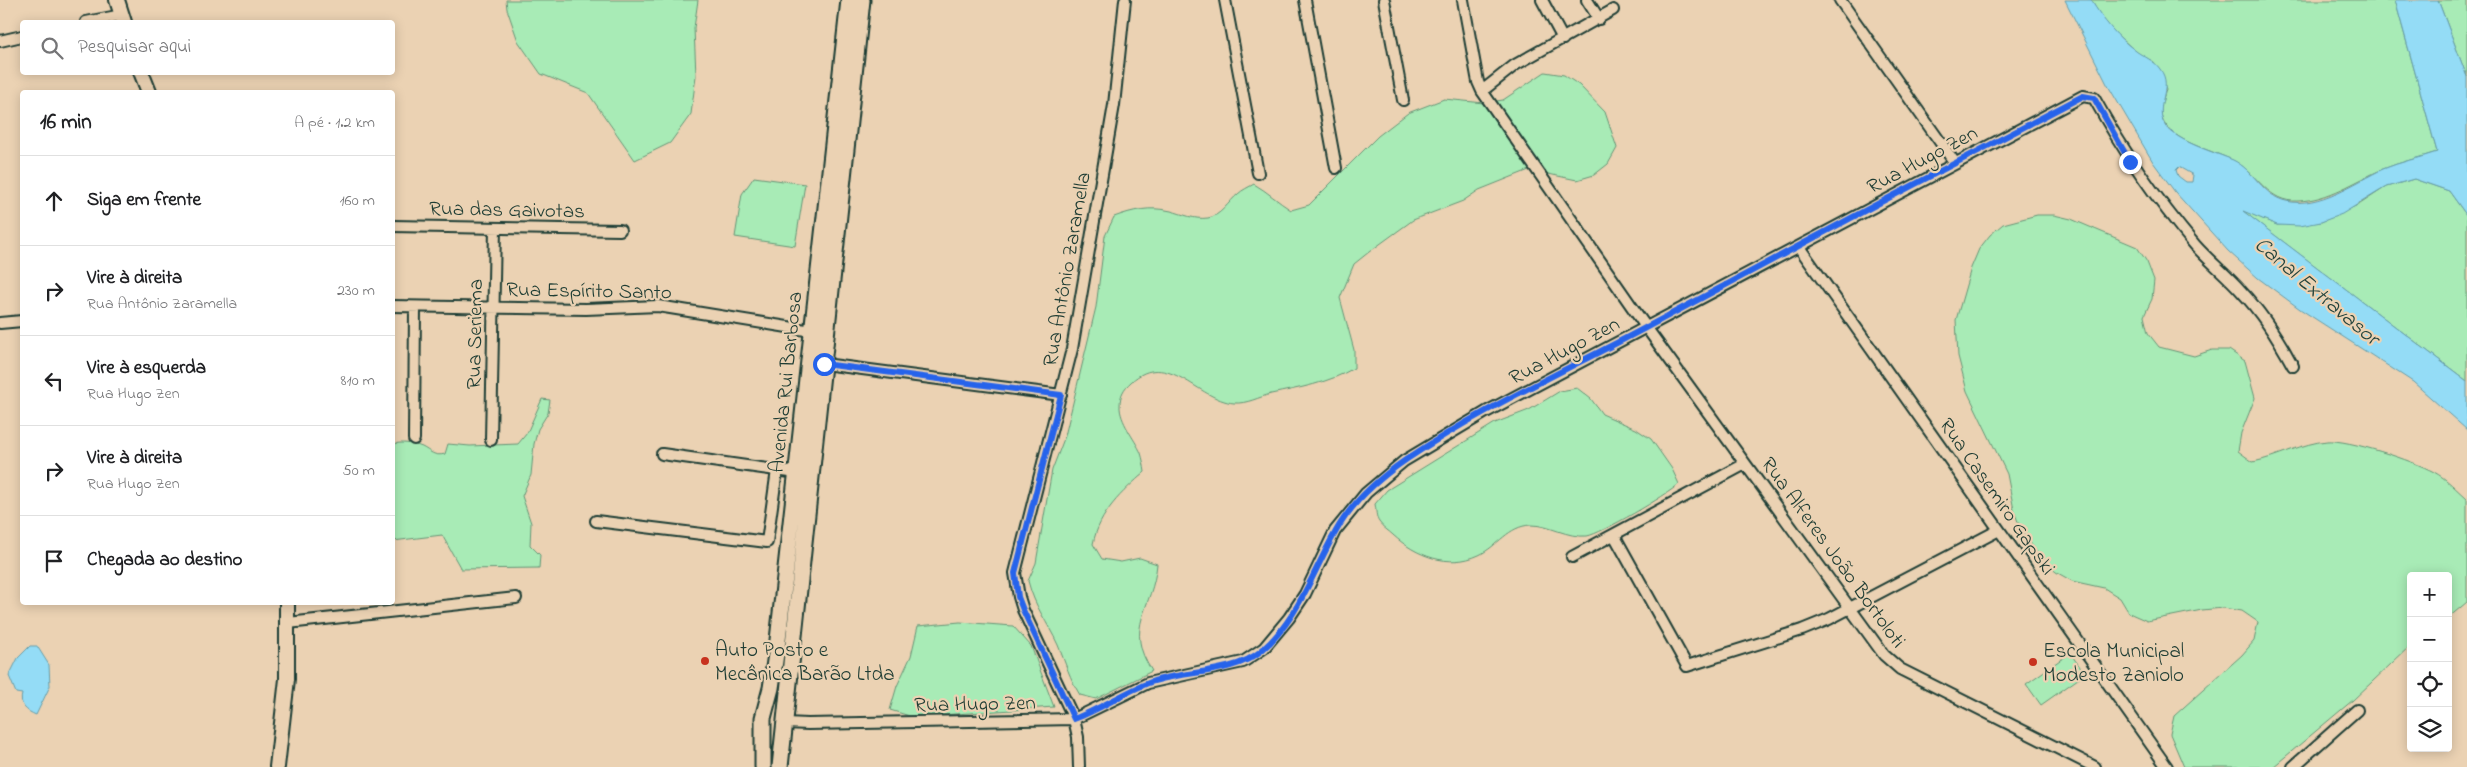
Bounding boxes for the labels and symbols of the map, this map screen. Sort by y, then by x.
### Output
street label: Rua Hugo Zen [1862,119,1985,204]
route end [2119,151,2142,174]
street label: Rua Antônio Zaramella [1036,170,1100,369]
street label: Rua das Gaivotas [429,195,585,227]
water label: Canal Extravasor [2246,230,2388,356]
street label: Rua Espírito Santo [506,276,672,308]
street label: Rua Seriema [460,279,492,389]
street label: Avenida Rui Barbosa [763,290,811,474]
street label: Rua Hugo Zen [1504,310,1627,395]
route start [813,353,836,376]
street label: Rua Casemiro Gapski [1931,413,2062,582]
street label: Rua Alferes João Bortoloti [1753,451,1912,655]
place label: Auto Posto e Mecânica Barão Ltda [715,636,895,690]
place label: Escola Municipal Modesto Zaniolo [2043,637,2184,691]
marker: Auto Posto e Mecânica Barão Ltda [699,655,711,667]
marker: Escola Municipal Modesto Zaniolo [2027,656,2039,668]
street label: Rua Hugo Zen [914,689,1036,723]

